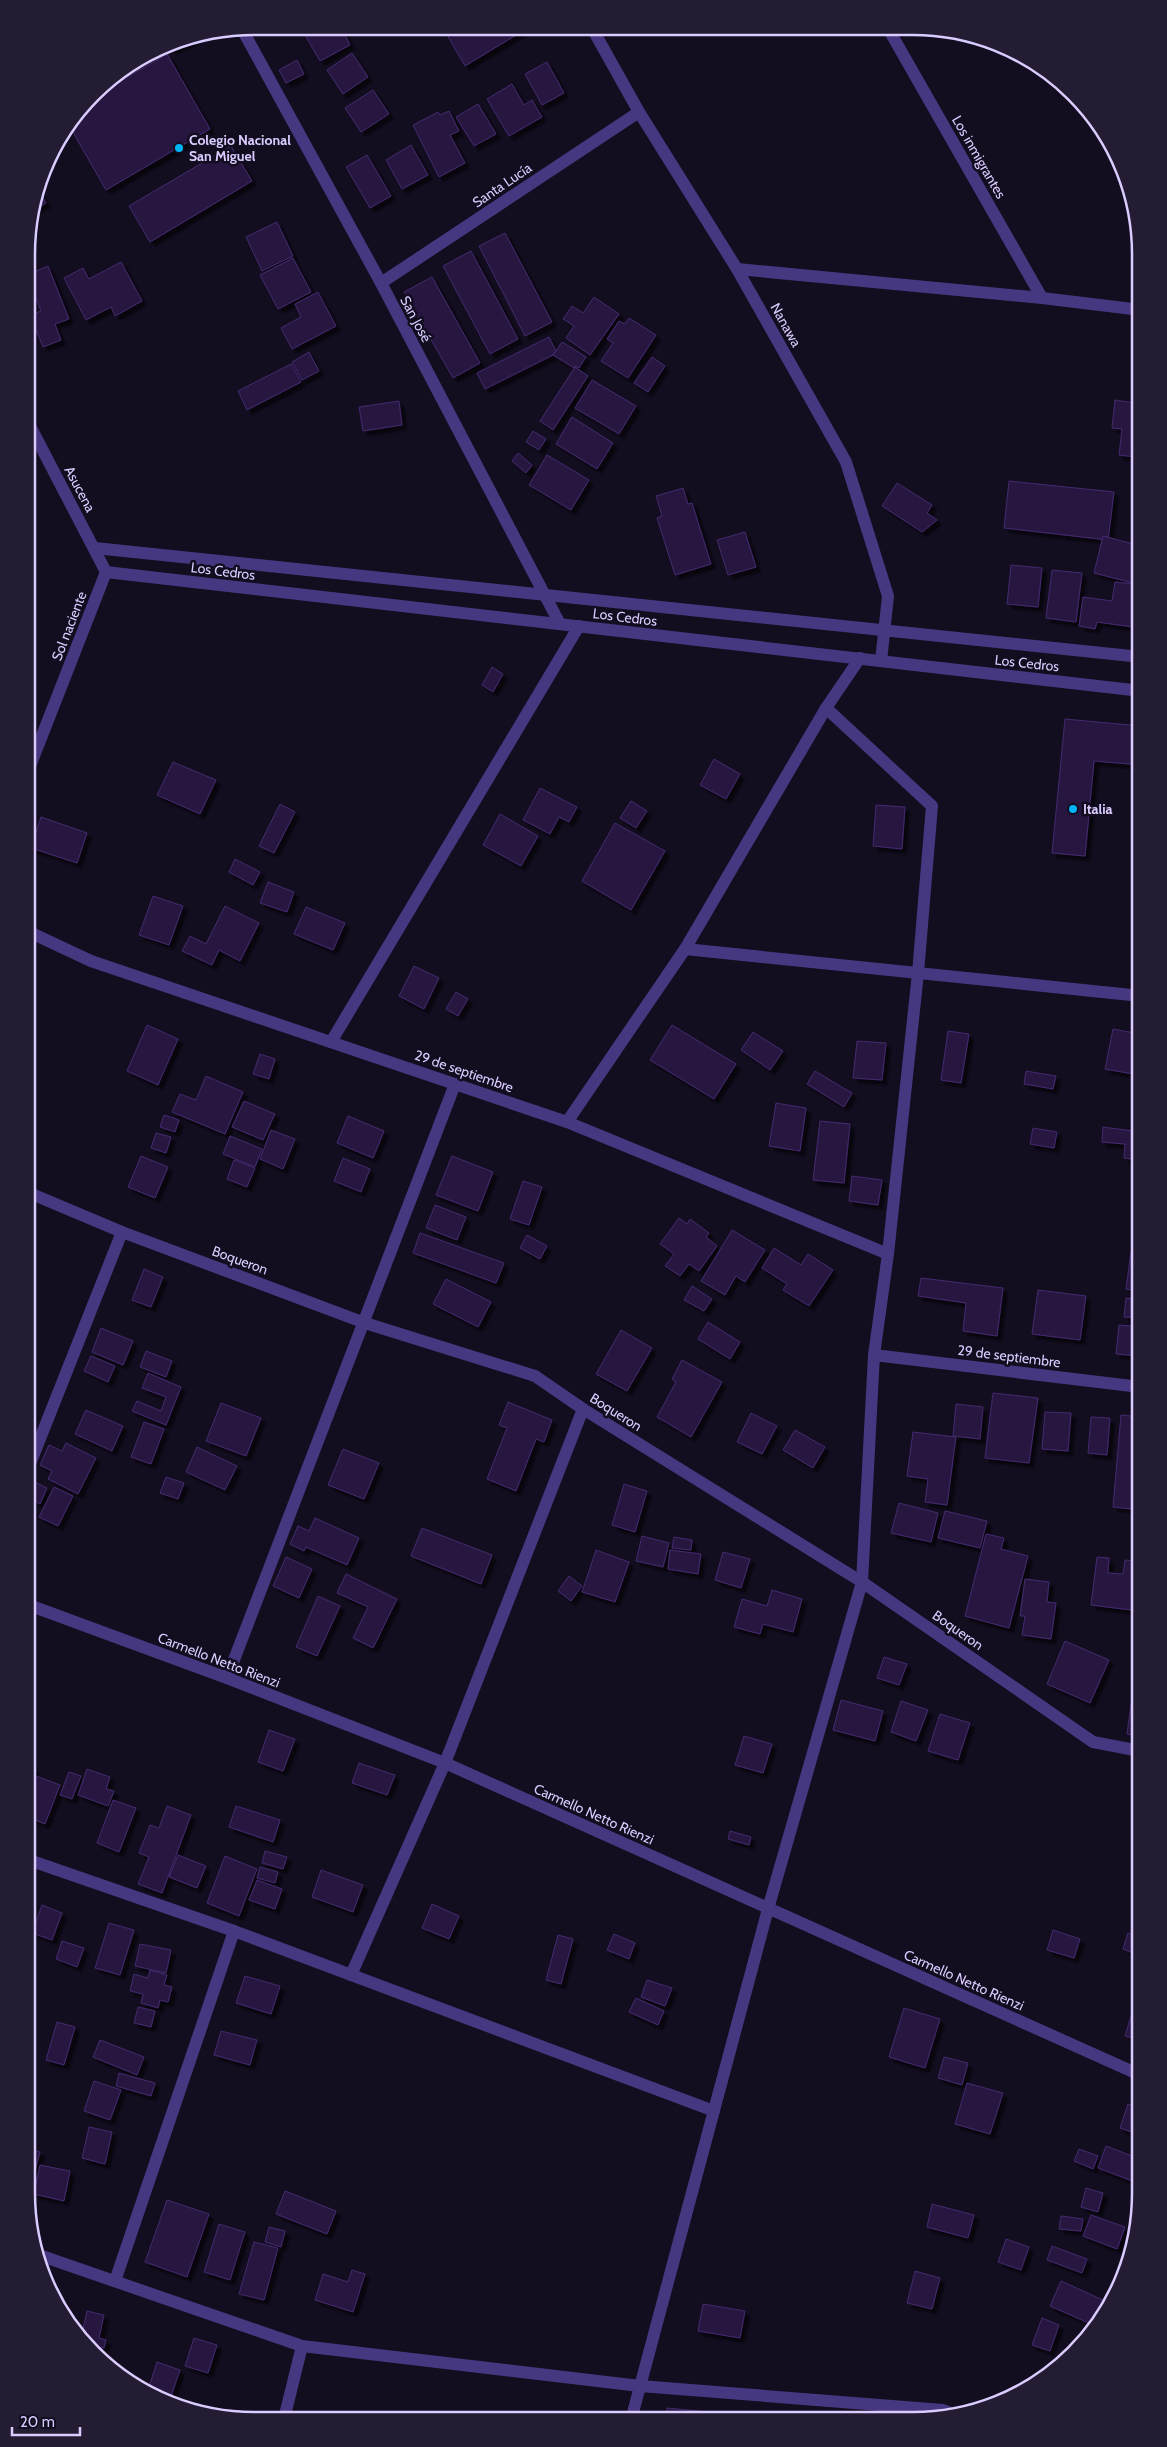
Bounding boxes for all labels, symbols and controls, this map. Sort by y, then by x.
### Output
street label: Los inmigrantes [948,112,1010,202]
place label: Colegio Nacional San Miguel [189,131,291,165]
marker: Colegio Nacional San Miguel [173,142,185,154]
street label: Santa Lucía [469,159,535,211]
street label: San José [396,293,436,345]
street label: Nanawa [767,300,806,350]
street label: Asucena [60,463,100,515]
street label: Los Cedros [190,558,256,584]
street label: Sol naciente [48,589,90,663]
street label: Los Cedros [592,604,658,630]
street label: Los Cedros [994,651,1060,675]
place label: Italia [1083,800,1113,818]
marker: Italia [1067,803,1079,815]
street label: 29 de septiembre [412,1046,516,1096]
street label: Boqueron [210,1242,271,1278]
street label: 29 de septiembre [957,1341,1061,1371]
street label: Boqueron [587,1389,646,1435]
street label: Boqueron [929,1606,987,1654]
street label: Carmello Netto Rienzi [155,1628,283,1692]
street label: Carmello Netto Rienzi [531,1779,657,1849]
street label: Carmello Netto Rienzi [901,1945,1027,2015]
scale bar [12,2404,80,2436]
text: 20 m [20,2413,55,2431]

